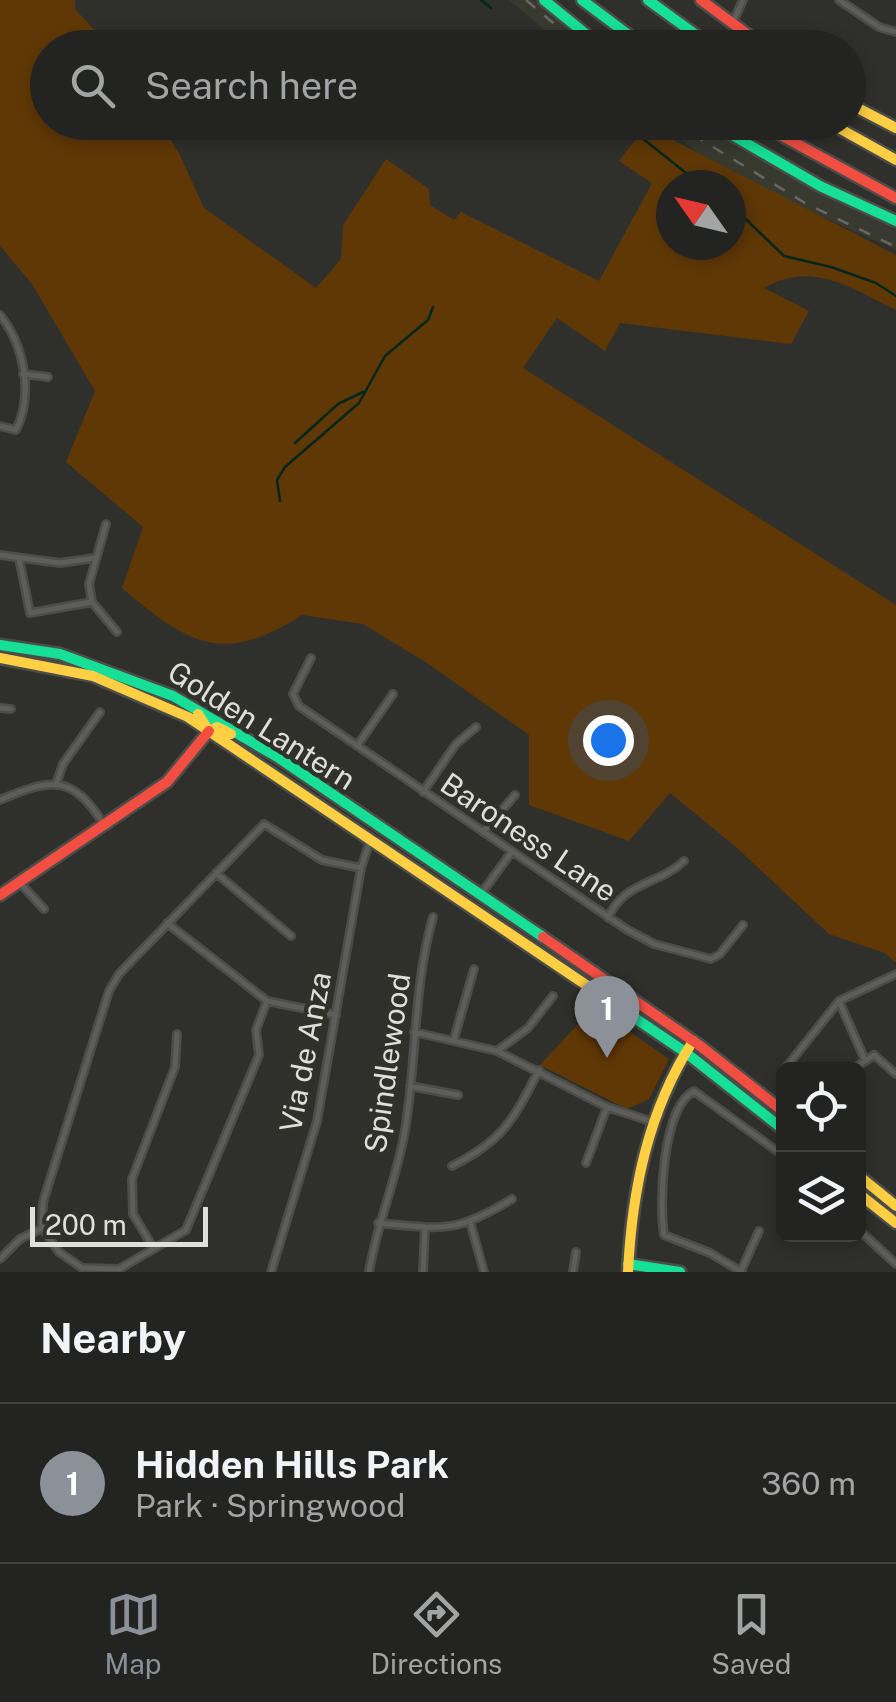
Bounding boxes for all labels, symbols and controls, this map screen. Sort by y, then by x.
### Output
search box [30,30,866,140]
icon: search [65,58,120,113]
text: Search here [145,63,358,108]
north arrow [656,170,746,260]
street label: Golden Lantern [162,653,362,797]
your location [583,715,634,766]
street label: Baroness Lane [434,765,624,909]
street label: Via de Anza [272,969,338,1135]
street label: Spindlewood [357,971,417,1155]
pin: 1 [574,976,640,1058]
map controls [776,1062,866,1242]
button: locate [776,1062,866,1152]
button: layers [776,1152,866,1242]
scale bar [30,1202,208,1246]
text: 200 m [45,1208,127,1241]
text: Nearby [40,1313,186,1362]
text: Hidden Hills Park [135,1442,449,1487]
text: 1 [66,1465,79,1502]
text: 360 m [761,1465,856,1502]
text: Park · Springwood [135,1487,405,1524]
tab: Map [105,1587,161,1680]
tab: Directions [371,1587,502,1680]
tab: Saved [711,1587,791,1680]

